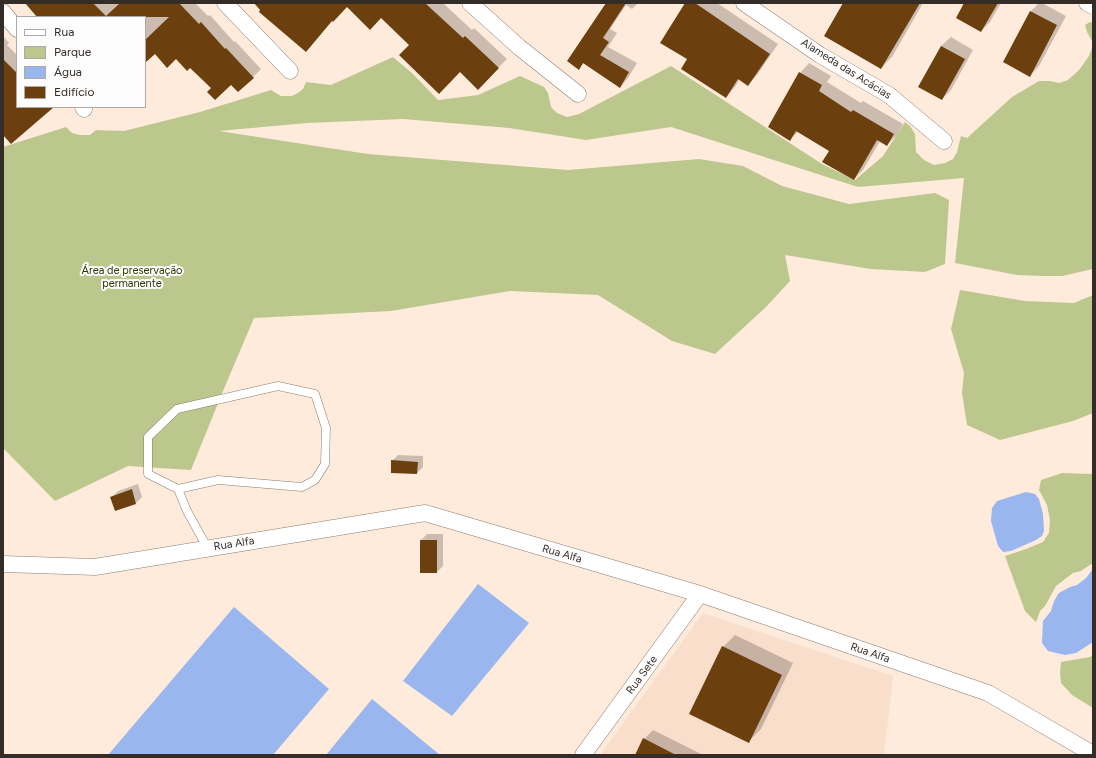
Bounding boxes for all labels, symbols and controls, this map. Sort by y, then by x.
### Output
legend [16,16,146,108]
text: Rua [54,25,74,39]
street label: Alameda das Acácias [799,36,893,102]
text: Parque [54,45,91,59]
text: Água [54,65,82,79]
text: Edifício [54,85,94,99]
park label: Área de preservação permanente [82,264,182,290]
street label: Rua Alfa [213,534,255,554]
street label: Rua Alfa [541,542,583,566]
street label: Rua Alfa [849,640,891,666]
street label: Rua Sete [624,653,660,697]

